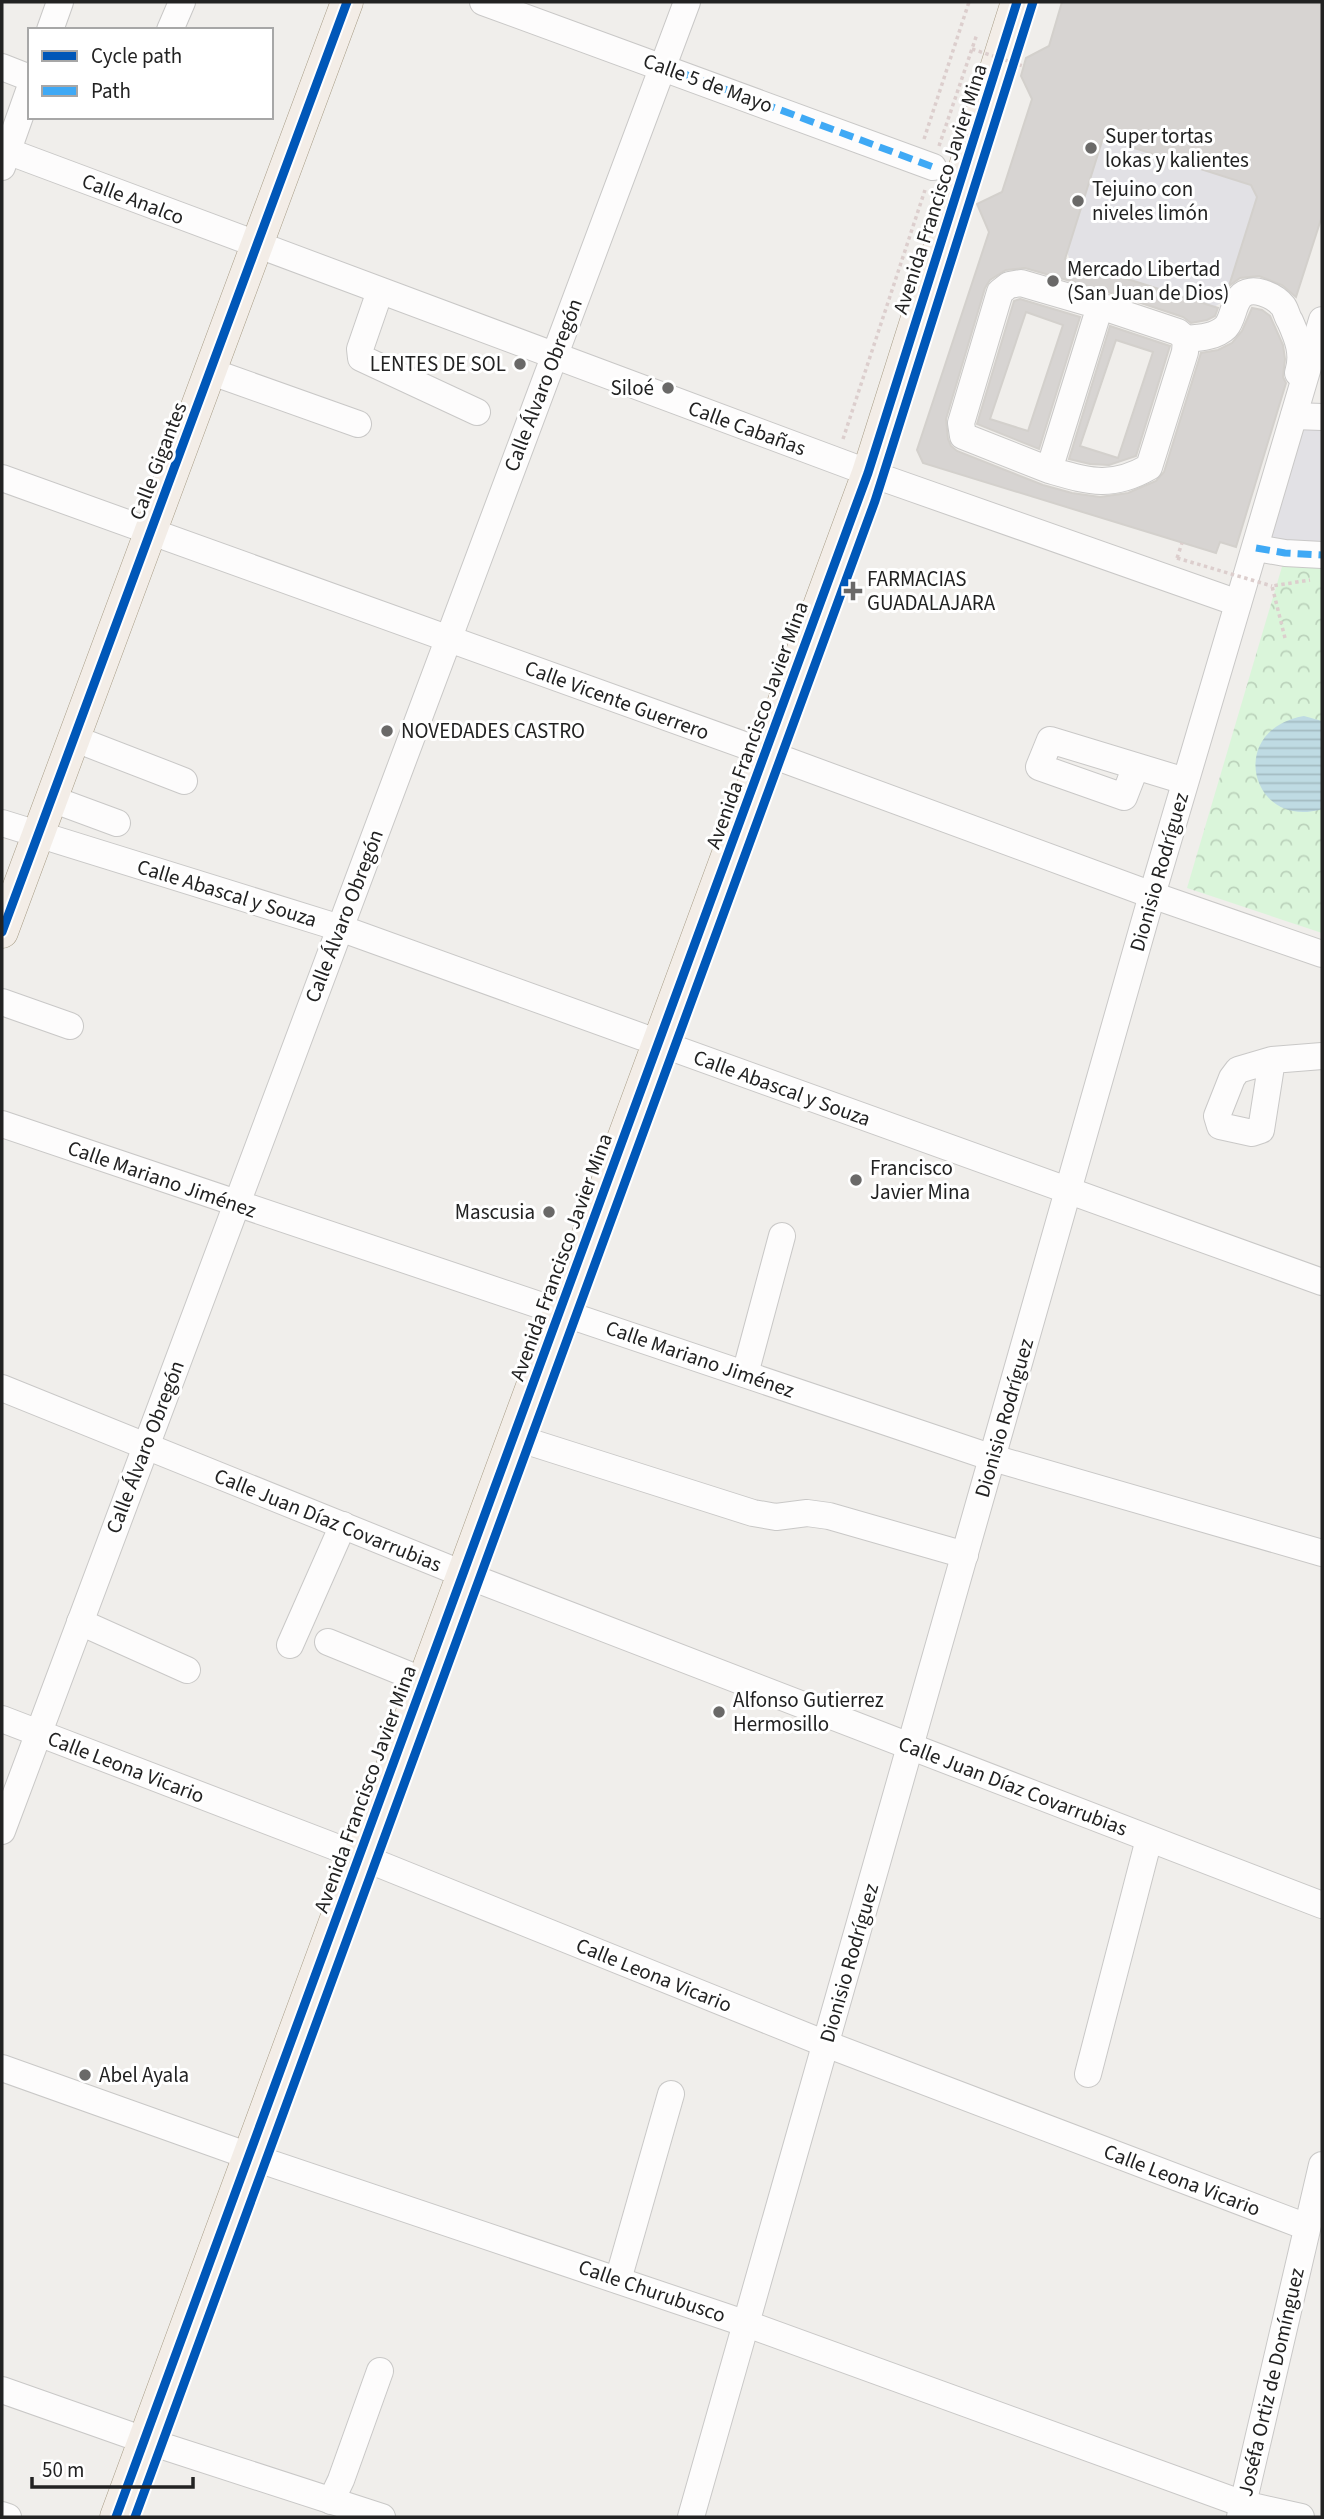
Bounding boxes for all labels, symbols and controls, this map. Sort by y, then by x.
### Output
legend [28,28,273,119]
text: Cycle path [91,41,182,71]
street label: Calle 5 de Mayo [639,46,777,120]
street label: Avenida Francisco Javier Mina [885,60,995,318]
text: Path [91,76,131,106]
place label: Super tortas lokas y kalientes [1105,121,1249,175]
marker: Super tortas lokas y kalientes [1083,140,1099,156]
street label: Calle Analco [78,166,188,232]
place label: Tejuino con niveles limón [1092,174,1208,228]
marker: Tejuino con niveles limón [1070,193,1086,209]
place label: Mercado Libertad (San Juan de Dios) [1067,254,1229,308]
marker: Mercado Libertad (San Juan de Dios) [1045,273,1061,289]
street label: Calle Álvaro Obregón [496,294,590,476]
place label: LENTES DE SOL [370,349,506,379]
marker: LENTES DE SOL [512,356,528,372]
place label: Siloé [610,373,654,403]
marker: Siloé [660,380,676,396]
street label: Calle Cabañas [684,393,810,463]
street label: Calle Gigantes [122,397,194,524]
place label: FARMACIAS GUADALAJARA [867,564,996,618]
marker: FARMACIAS GUADALAJARA [845,583,861,599]
street label: Avenida Francisco Javier Mina [698,597,816,853]
street label: Calle Vicente Guerrero [521,653,713,747]
place label: NOVEDADES CASTRO [401,716,585,746]
marker: NOVEDADES CASTRO [379,723,395,739]
street label: Dionisio Rodríguez [1122,789,1196,955]
street label: Calle Álvaro Obregón [297,825,391,1007]
street label: Calle Abascal y Souza [133,851,321,935]
street label: Calle Abascal y Souza [689,1042,875,1134]
street label: Avenida Francisco Javier Mina [502,1129,620,1385]
street label: Calle Mariano Jiménez [64,1133,260,1225]
place label: Francisco Javier Mina [870,1153,970,1207]
marker: Francisco Javier Mina [848,1172,864,1188]
place label: Mascusia [455,1197,535,1227]
marker: Mascusia [541,1204,557,1220]
street label: Calle Mariano Jiménez [602,1313,798,1405]
street label: Dionisio Rodríguez [967,1335,1041,1501]
street label: Calle Álvaro Obregón [98,1356,192,1538]
street label: Calle Juan Díaz Covarrubias [210,1461,446,1579]
street label: Avenida Francisco Javier Mina [306,1661,424,1917]
place label: Alfonso Gutierrez Hermosillo [733,1685,884,1739]
marker: Alfonso Gutierrez Hermosillo [711,1704,727,1720]
street label: Calle Leona Vicario [43,1723,209,1811]
street label: Calle Juan Díaz Covarrubias [894,1728,1132,1844]
street label: Dionisio Rodríguez [812,1880,886,2046]
street label: Calle Leona Vicario [572,1930,736,2020]
place label: Abel Ayala [99,2060,189,2090]
marker: Abel Ayala [77,2067,93,2083]
street label: Calle Leona Vicario [1099,2136,1265,2224]
street label: Calle Churubusco [574,2252,730,2330]
street label: Joséfa Ortiz de Domínguez [1230,2265,1312,2499]
scale bar [32,2446,192,2490]
text: 50 m [42,2455,84,2485]

